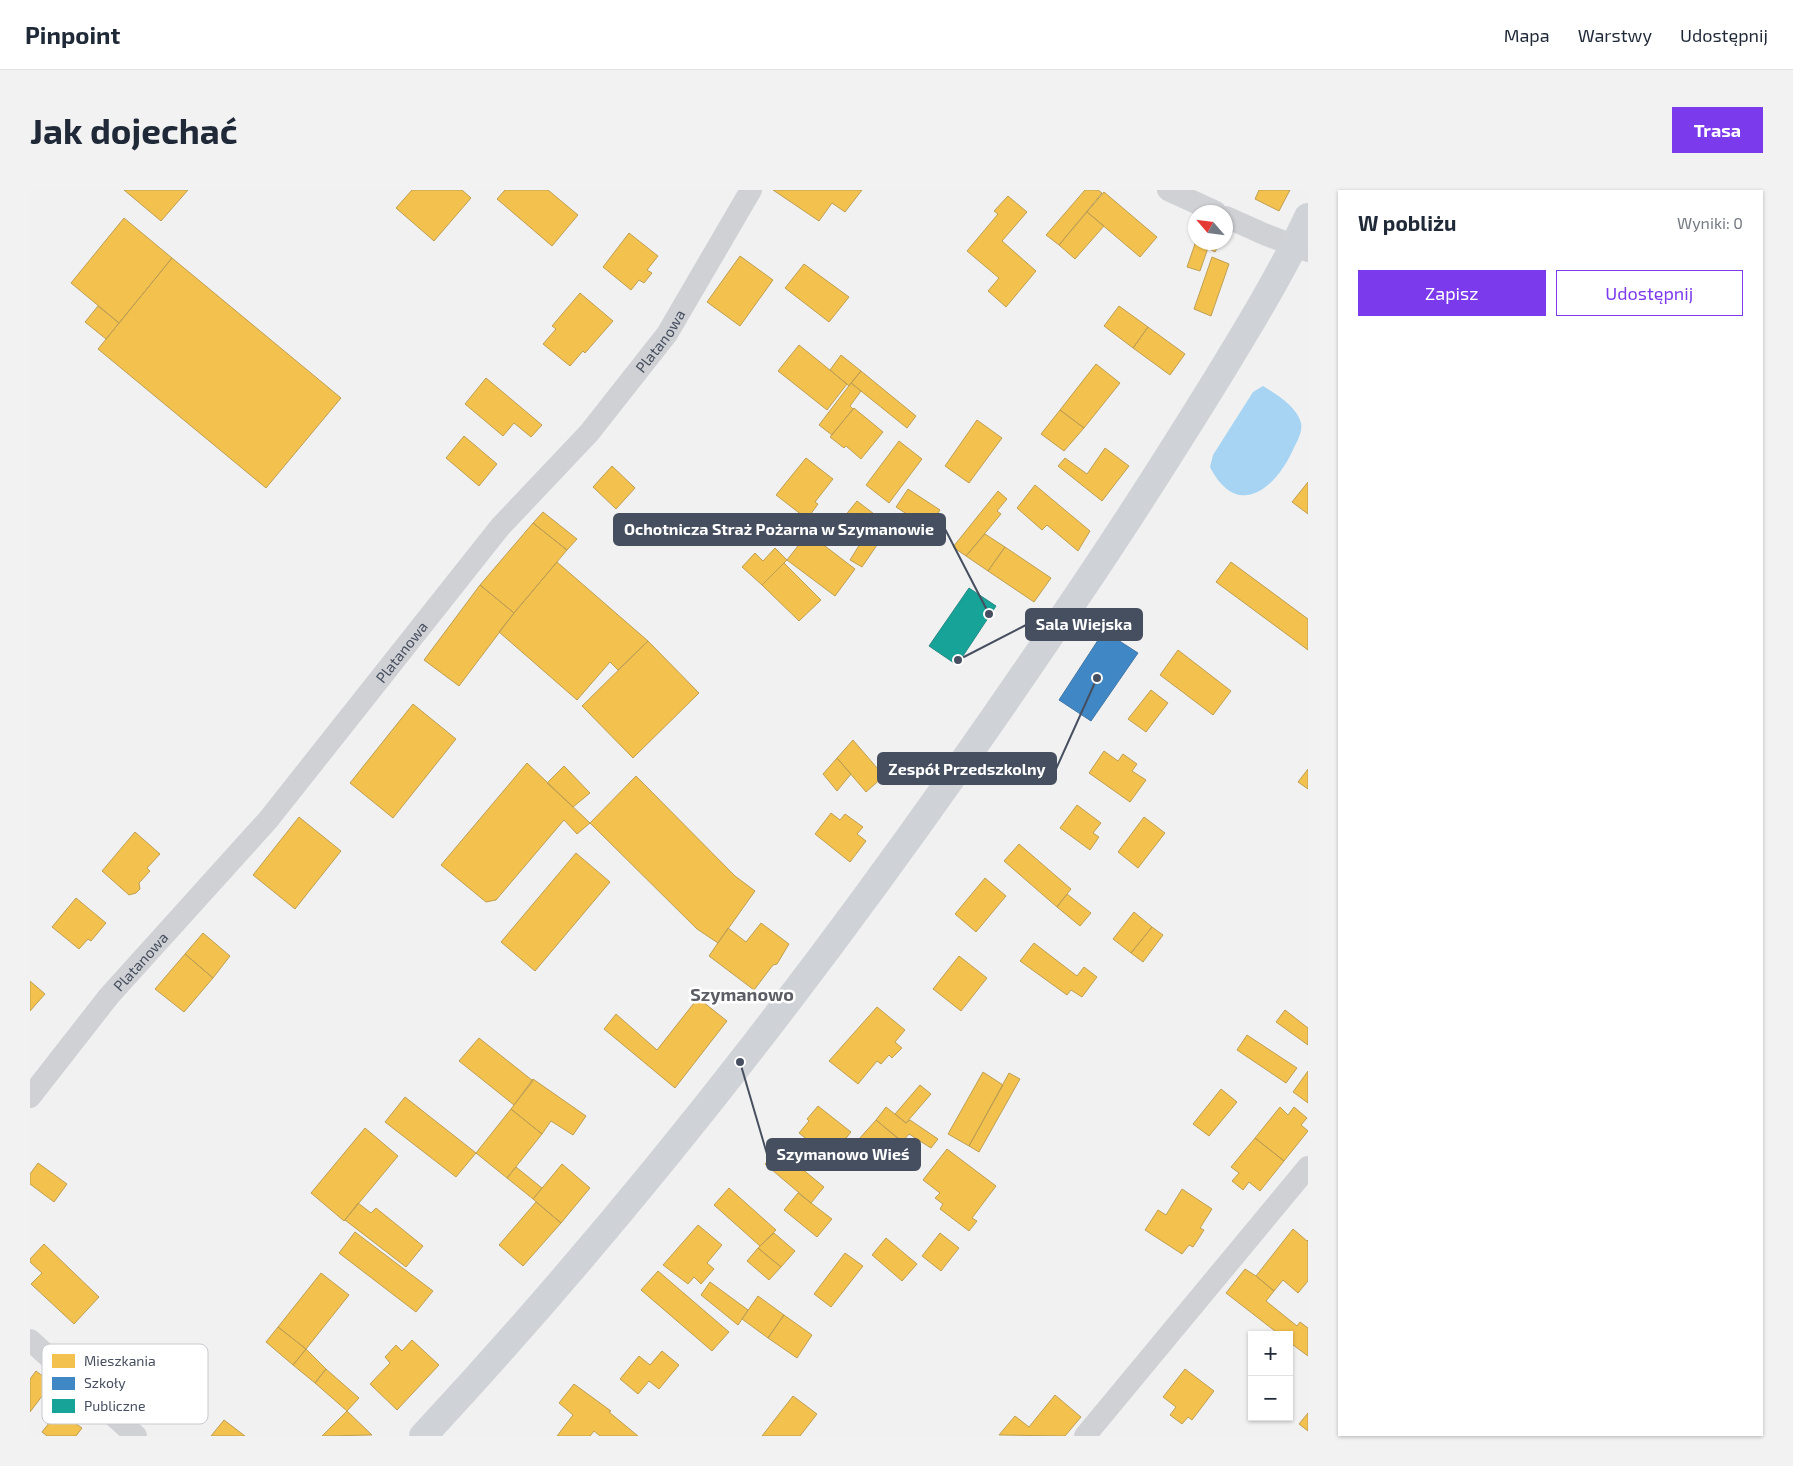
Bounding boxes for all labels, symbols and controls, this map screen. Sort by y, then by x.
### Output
text: Pinpoint [25,20,120,49]
text: Mapa [1504,24,1550,46]
text: Warstwy [1578,24,1652,46]
text: Udostępnij [1680,24,1768,46]
button: Trasa [1672,107,1763,153]
text: Jak dojechać [30,109,238,151]
north arrow [1188,205,1233,250]
text: W pobliżu [1358,210,1457,235]
text: Wyniki: 0 [1677,213,1743,232]
button: Zapisz [1358,270,1546,316]
button: Udostępnij [1556,270,1743,316]
street label: Platanowa [631,306,688,376]
callout: Ochotnicza Straż Pożarna w Szymanowie [614,514,945,545]
text: Ochotnicza Straż Pożarna w Szymanowie [624,519,934,539]
callout: Sala Wiejska [1026,609,1142,640]
text: Sala Wiejska [1036,614,1132,633]
street label: Platanowa [371,617,431,686]
callout: Zespół Przedszkolny [878,753,1056,784]
text: Zespół Przedszkolny [888,759,1046,779]
street label: Platanowa [109,928,172,995]
district label: Szymanowo [690,983,794,1005]
callout: Szymanowo Wieś [767,1139,920,1170]
text: Szymanowo Wieś [777,1144,909,1164]
map controls [1248,1331,1293,1421]
button: + [1248,1331,1293,1376]
legend [42,1344,208,1424]
text: Mieszkania [84,1352,156,1369]
text: Szkoły [84,1374,126,1391]
button: − [1248,1376,1293,1421]
text: Publiczne [84,1397,146,1414]

